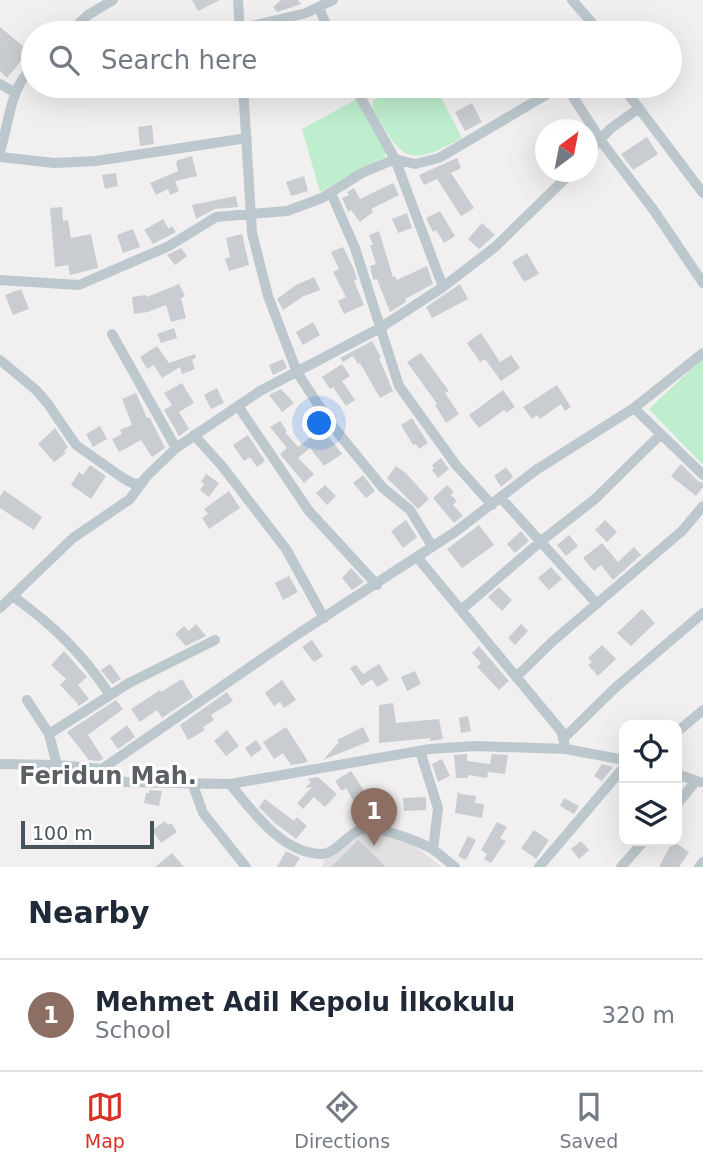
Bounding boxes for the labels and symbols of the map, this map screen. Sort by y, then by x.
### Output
north arrow [535,119,598,182]
your location [302,406,336,440]
district label: Feridun Mah. [19,762,197,790]
pin: 1 [351,788,397,846]
scale bar [21,818,154,850]

